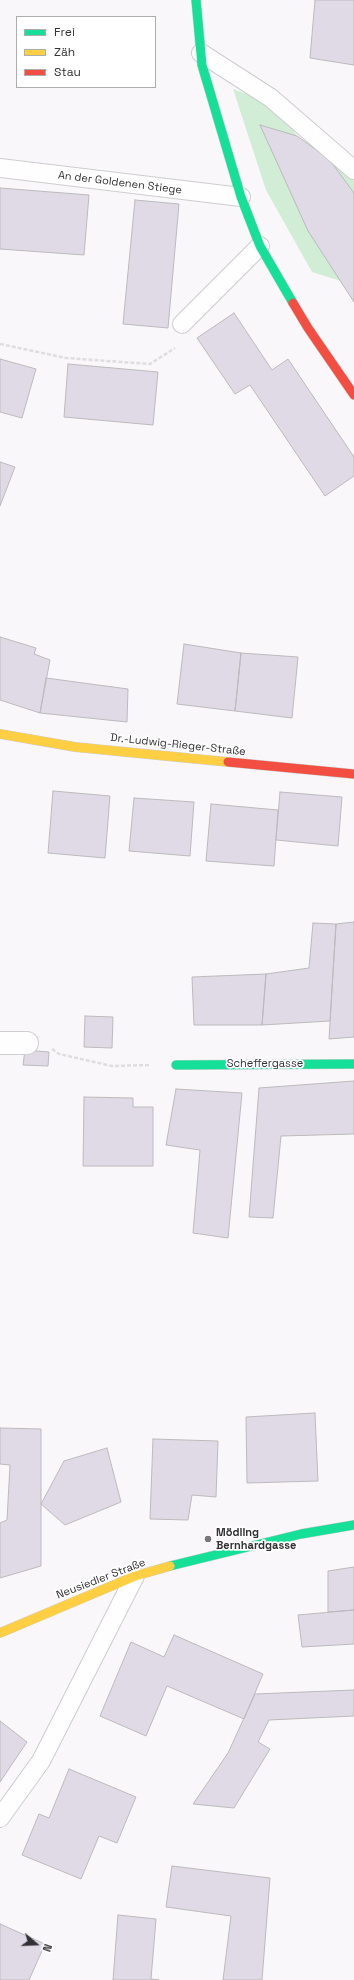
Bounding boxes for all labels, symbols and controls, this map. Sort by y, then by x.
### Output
legend [16,16,156,88]
text: Frei [54,24,75,40]
text: Zäh [54,44,75,60]
text: Stau [54,64,81,80]
street label: An der Goldenen Stiege [57,169,183,197]
street label: Dr.-Ludwig-Rieger-Straße [110,731,246,759]
street label: Scheffergasse [227,1057,303,1071]
place label: Mödling Bernhardgasse [216,1526,296,1552]
marker: Mödling Bernhardgasse [203,1534,213,1544]
street label: Neusiedler Straße [55,1556,147,1602]
north arrow [16,1924,56,1964]
text: N [40,1942,55,1954]

